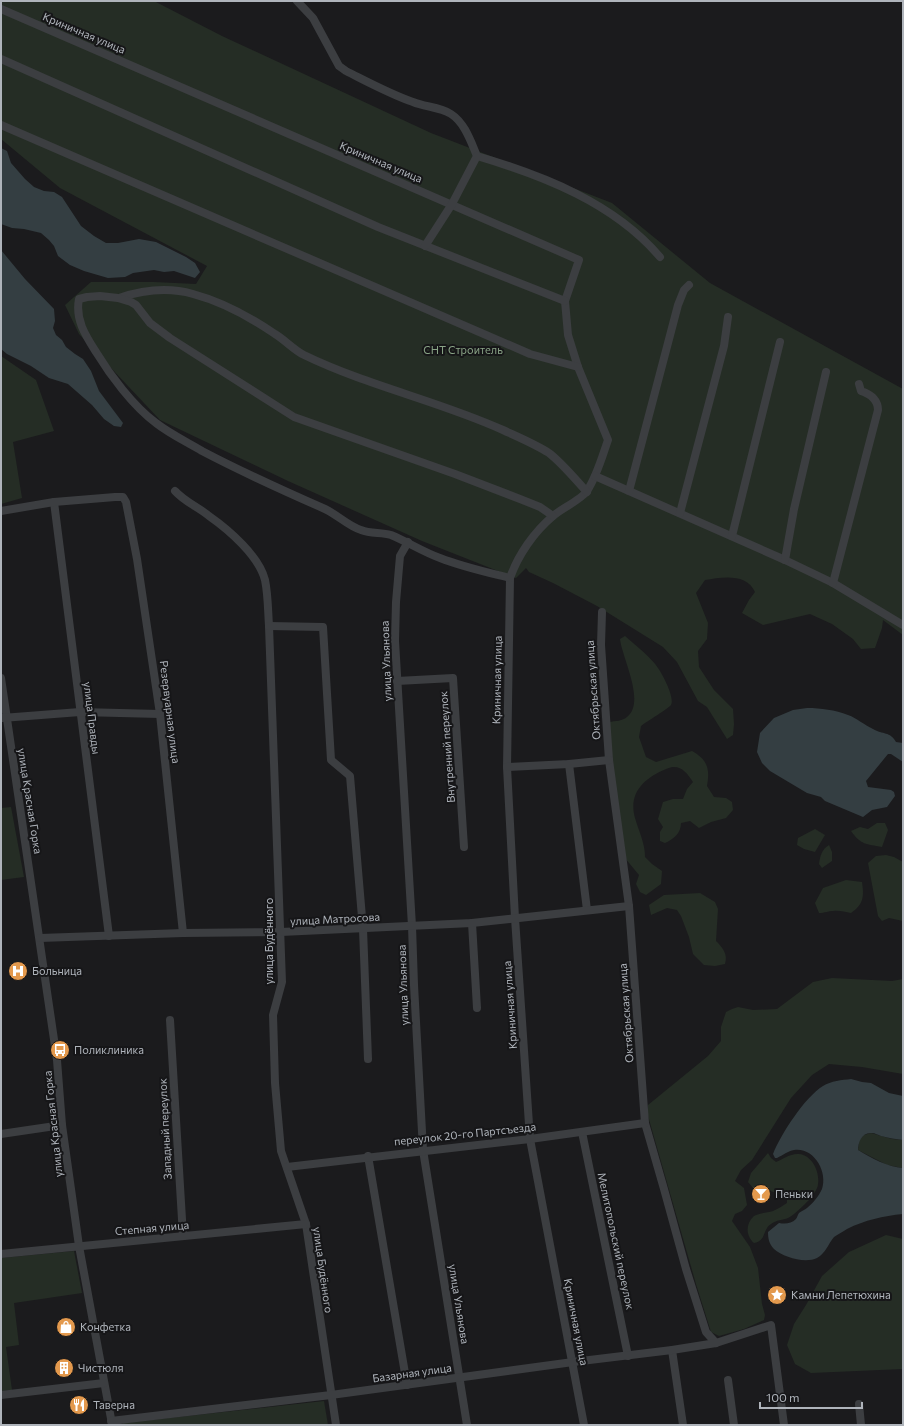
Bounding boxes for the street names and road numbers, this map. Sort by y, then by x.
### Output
street label: Криничная улица [41,9,127,56]
street label: Криничная улица [338,138,424,185]
street label: улица Ульянова [378,620,393,702]
street label: Криничная улица [489,636,504,724]
street label: Октябрьская улица [583,640,602,740]
street label: Резервуарная улица [158,660,183,764]
street label: улица Правды [82,681,103,755]
street label: Внутренний переулок [436,691,457,803]
street label: улица Красная Горка [16,747,45,855]
street label: улица Будённого [262,897,275,984]
street label: улица Матросова [290,910,380,927]
street label: улица Ульянова [395,944,410,1026]
street label: Криничная улица [500,960,519,1050]
street label: Октябрьская улица [616,963,635,1063]
street label: улица Красная Горка [40,1070,65,1178]
street label: Западный переулок [155,1078,174,1180]
street label: переулок 20-го Партсъезда [393,1120,537,1147]
street label: Мелитопольский переулок [596,1171,637,1311]
street label: Степная улица [114,1218,190,1237]
street label: улица Будённого [311,1226,336,1314]
street label: улица Ульянова [447,1263,472,1345]
street label: Криничная улица [562,1277,591,1367]
street label: Базарная улица [371,1361,452,1385]

